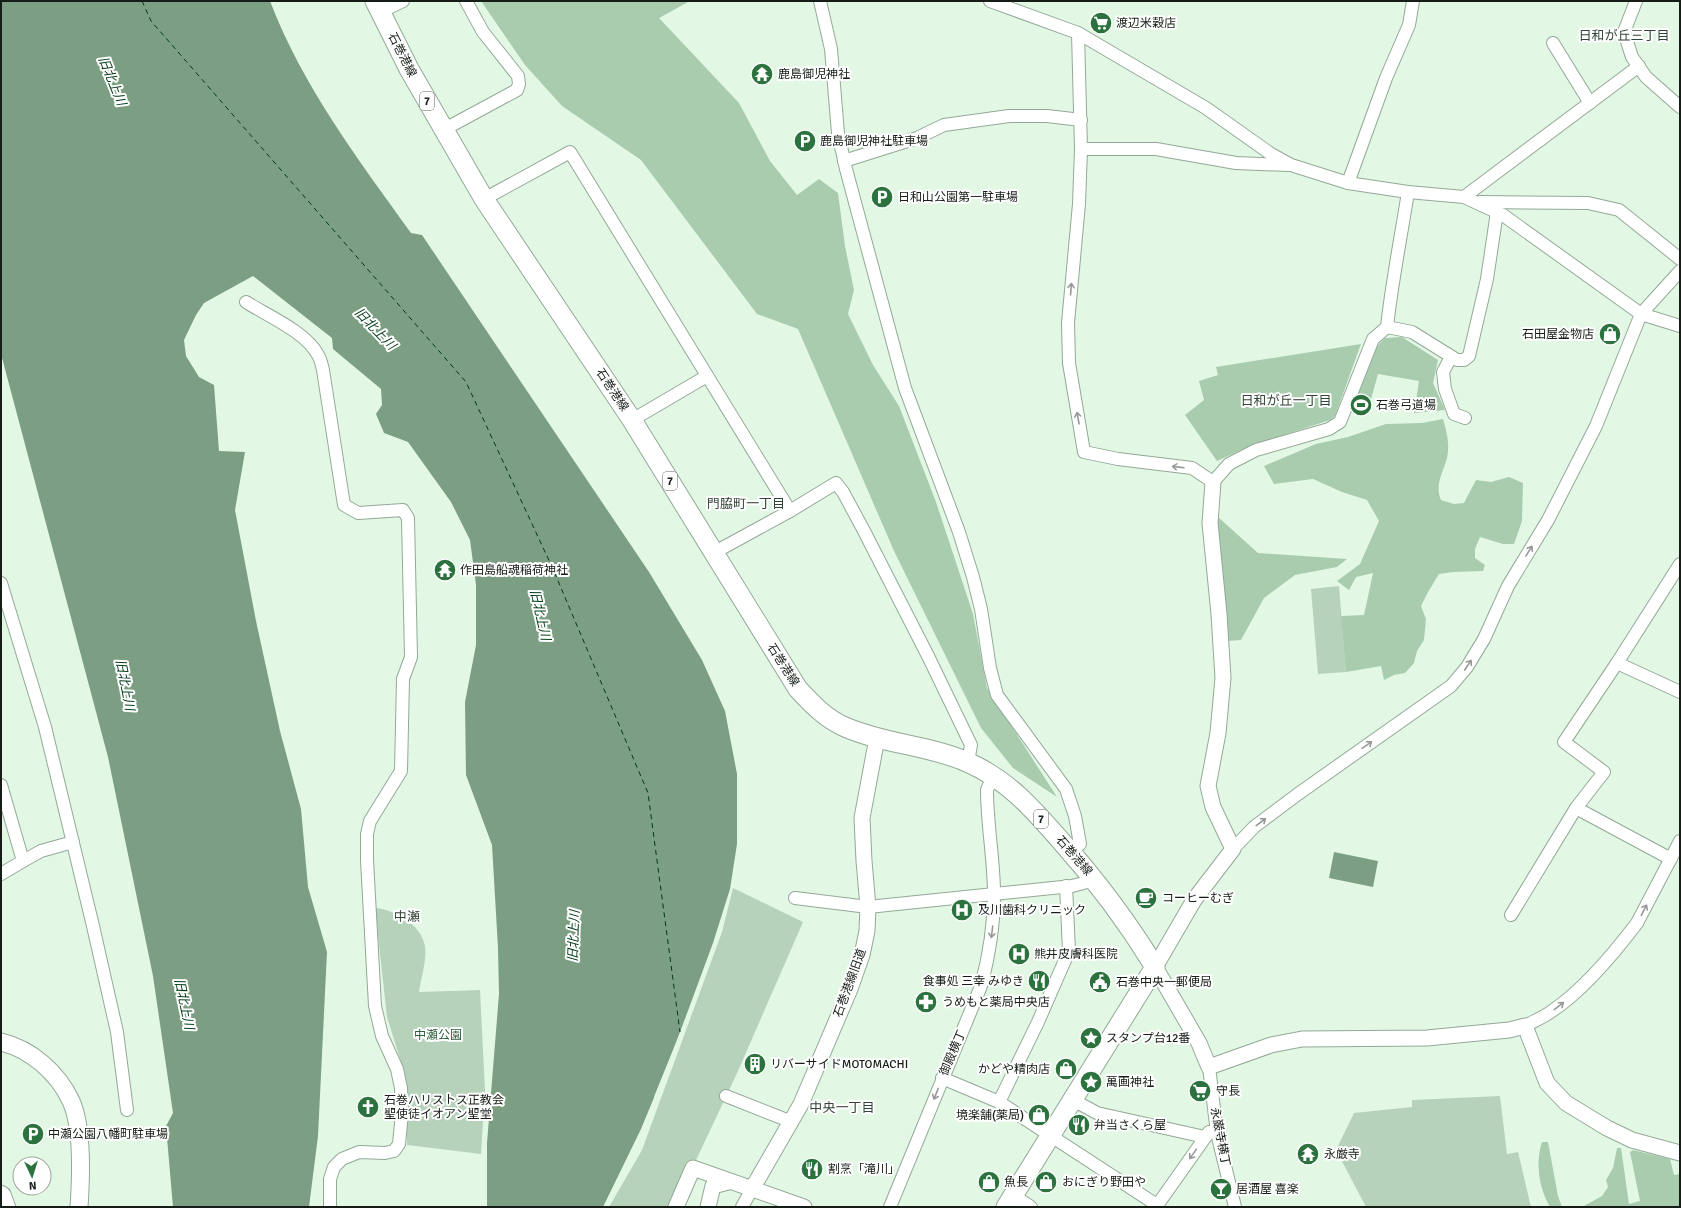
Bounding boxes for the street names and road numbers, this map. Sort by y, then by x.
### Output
street label: 石巻港線 [384,30,420,80]
road number: 7 [420,92,434,110]
street label: 石巻港線 [592,366,632,414]
road number: 7 [663,472,677,490]
street label: 石巻港線 [764,641,802,689]
road number: 7 [1034,810,1048,828]
street label: 石巻港線 [1053,833,1095,879]
street label: 石巻港線旧道 [831,947,869,1019]
street label: 御殿横丁 [937,1028,969,1078]
street label: 永巌寺横丁 [1207,1106,1233,1168]

